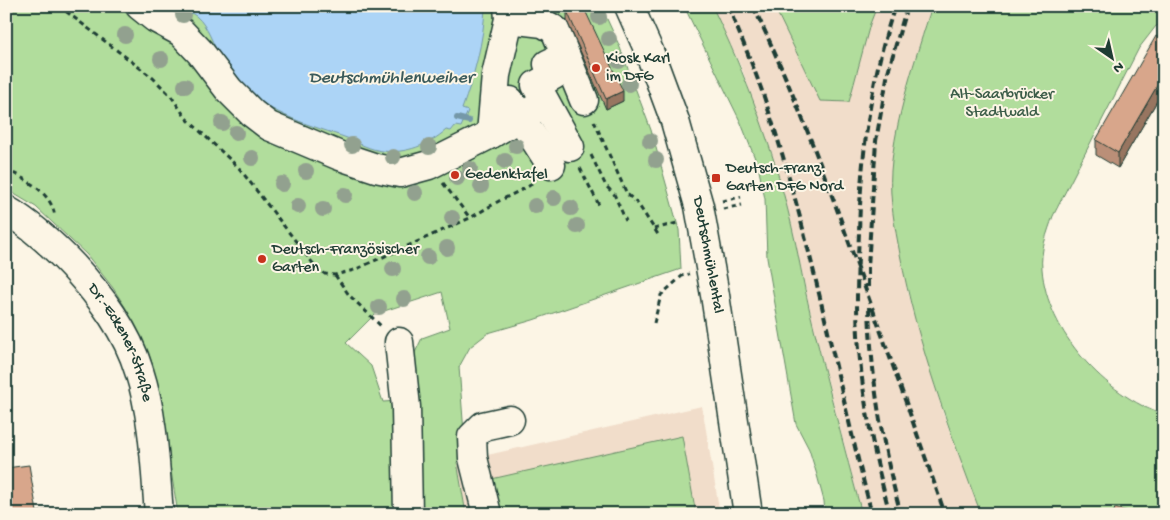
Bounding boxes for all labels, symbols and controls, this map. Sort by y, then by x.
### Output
north arrow [1088,32,1138,82]
place label: Kiosk Karl im DFG [606,50,670,87]
text: N [1109,57,1126,76]
marker: Kiosk Karl im DFG [590,62,602,74]
water label: Deutschmühlenweiher [309,68,477,89]
park label: Alt-Saarbrücker Stadtwald [950,86,1055,123]
place label: Deutsch-Franz. Garten DFG Nord [725,160,845,197]
place label: Gedenktafel [465,166,548,185]
marker: Gedenktafel [449,169,461,181]
marker: Deutsch-Franz. Garten DFG Nord [710,172,722,184]
street label: Deutschmühlental [687,193,727,315]
place label: Deutsch-Französischer Garten [271,241,420,278]
marker: Deutsch-Französischer Garten [256,253,268,265]
street label: Dr.-Eckener-Straße [82,279,156,404]

